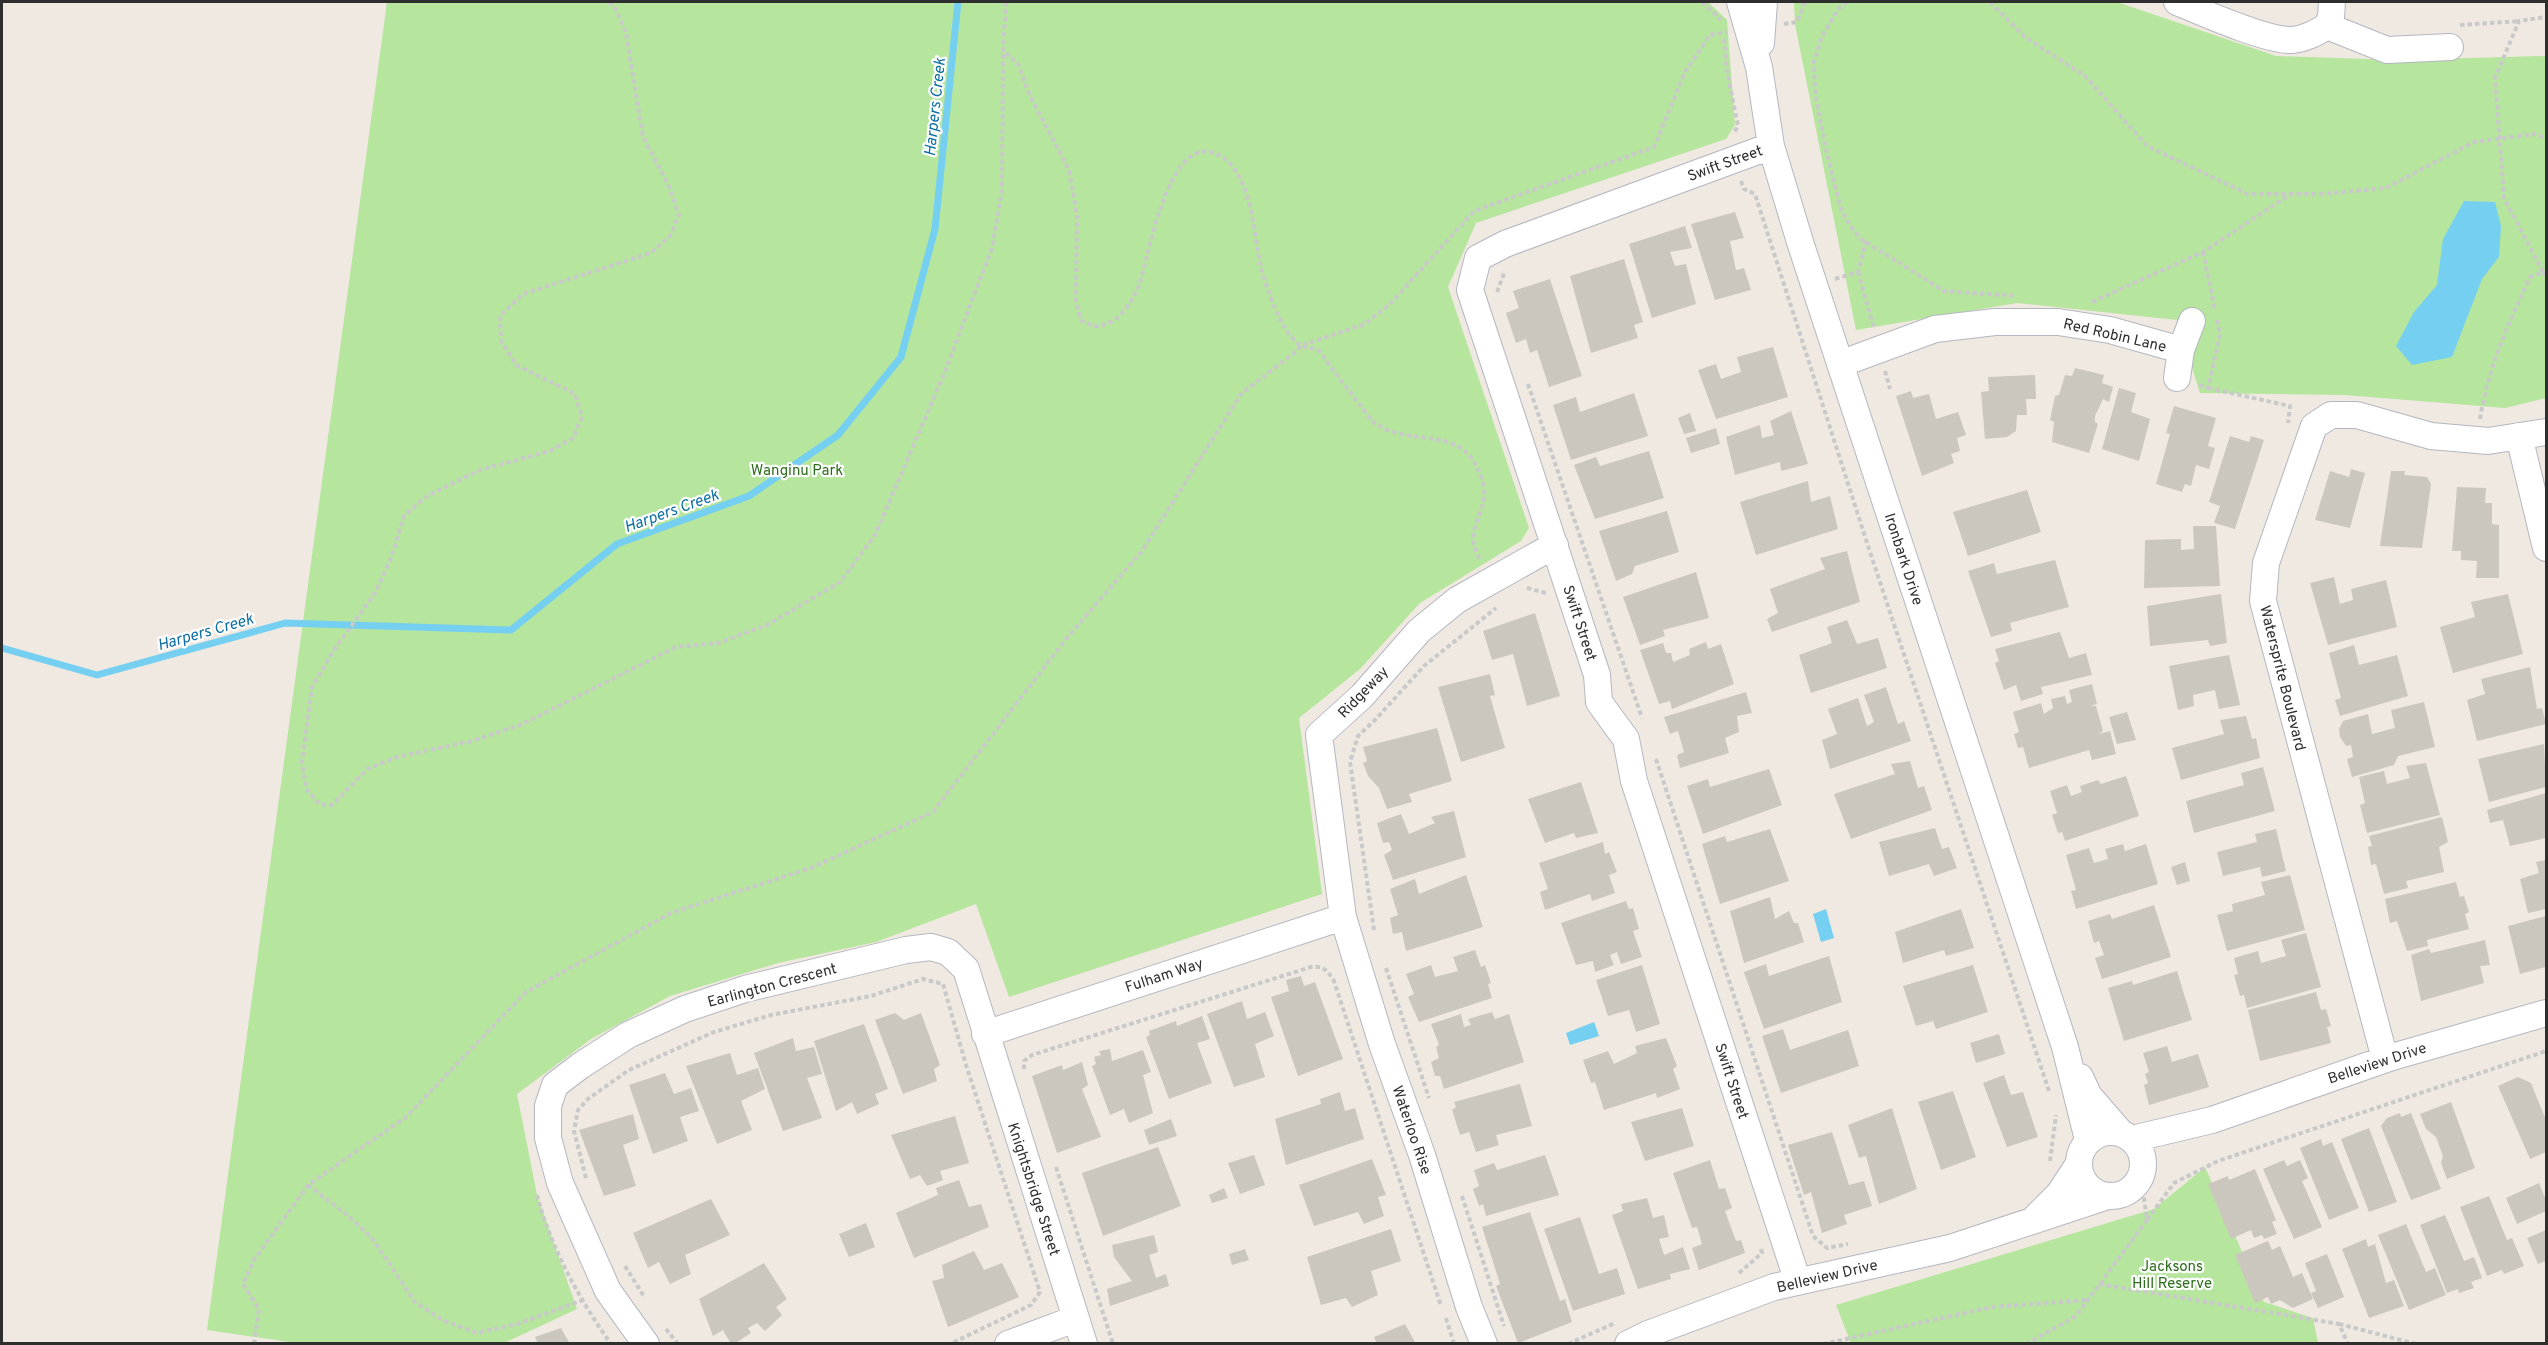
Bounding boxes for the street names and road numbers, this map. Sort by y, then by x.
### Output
street label: Swift Street [1685,142,1766,187]
street label: Red Robin Lane [2061,315,2168,358]
street label: Ironbark Drive [1879,511,1926,608]
street label: Swift Street [1557,583,1600,664]
street label: Watersprite Boulevard [2254,604,2309,753]
street label: Ridgeway [1335,663,1393,723]
street label: Fulham Way [1123,955,1206,998]
street label: Earlington Crescent [706,960,839,1013]
street label: Belleview Drive [2326,1039,2429,1089]
street label: Swift Street [1709,1041,1752,1122]
street label: Waterloo Rise [1387,1084,1435,1177]
street label: Knightsbridge Street [1002,1120,1063,1259]
street label: Belleview Drive [1775,1257,1880,1298]

